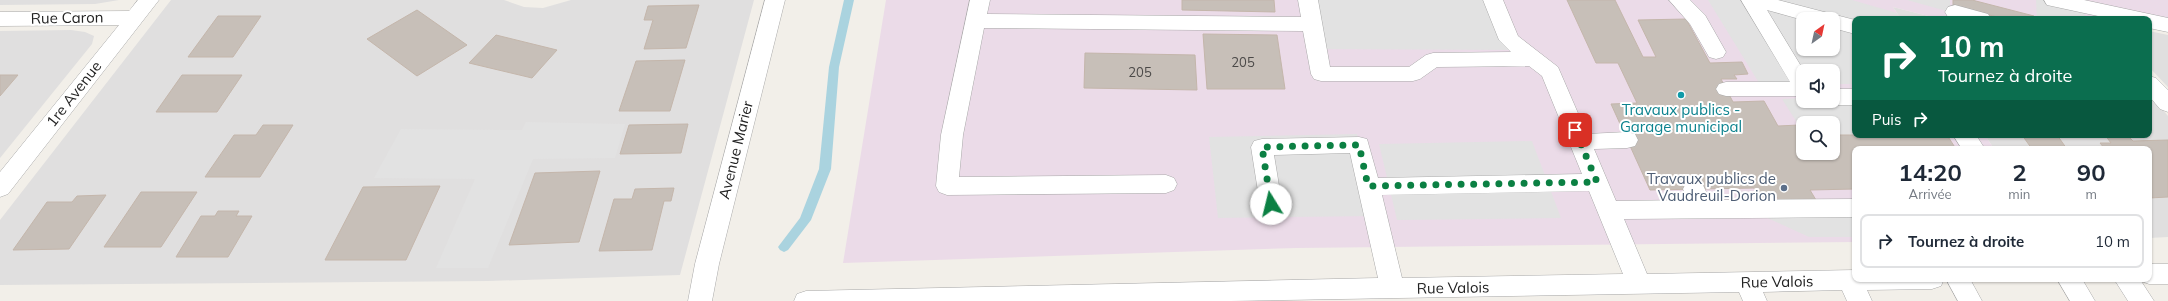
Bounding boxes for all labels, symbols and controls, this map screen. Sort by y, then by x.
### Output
street label: Rue Caron [30,7,104,28]
north arrow [1796,12,1840,56]
map controls [1796,12,1840,160]
text: 10 m [1938,29,2004,64]
icon: right [1872,32,1924,84]
house number: 205 [1231,54,1255,70]
street label: 1re Avenue [42,57,105,131]
house number: 205 [1128,64,1152,80]
button: sound [1796,64,1840,108]
text: Tournez à droite [1938,64,2072,87]
marker: Travaux publics - Garage municipal [1676,90,1686,100]
street label: Avenue Marier [714,98,757,201]
place label: Travaux publics - Garage municipal [1620,100,1742,136]
icon: right [1909,108,1931,130]
text: Puis [1872,110,1901,129]
pin [1558,113,1592,147]
button: search [1796,116,1840,160]
icon: arrive [1564,119,1586,141]
text: 14:20 [1898,157,1962,187]
text: 2 [2012,157,2027,187]
text: 90 [2077,157,2106,187]
place label: Travaux publics de Vaudreuil-Dorion [1647,169,1776,205]
position arrow [1250,183,1292,225]
marker: Travaux publics de Vaudreuil-Dorion [1779,183,1789,193]
text: Arrivée [1909,186,1952,202]
text: min [2008,186,2030,202]
text: m [2085,186,2097,202]
icon: right [1874,230,1896,252]
text: Tournez à droite [1908,232,2024,251]
text: 10 m [2095,232,2130,251]
street label: Rue Valois [1740,271,1814,292]
street label: Rue Valois [1416,277,1490,298]

